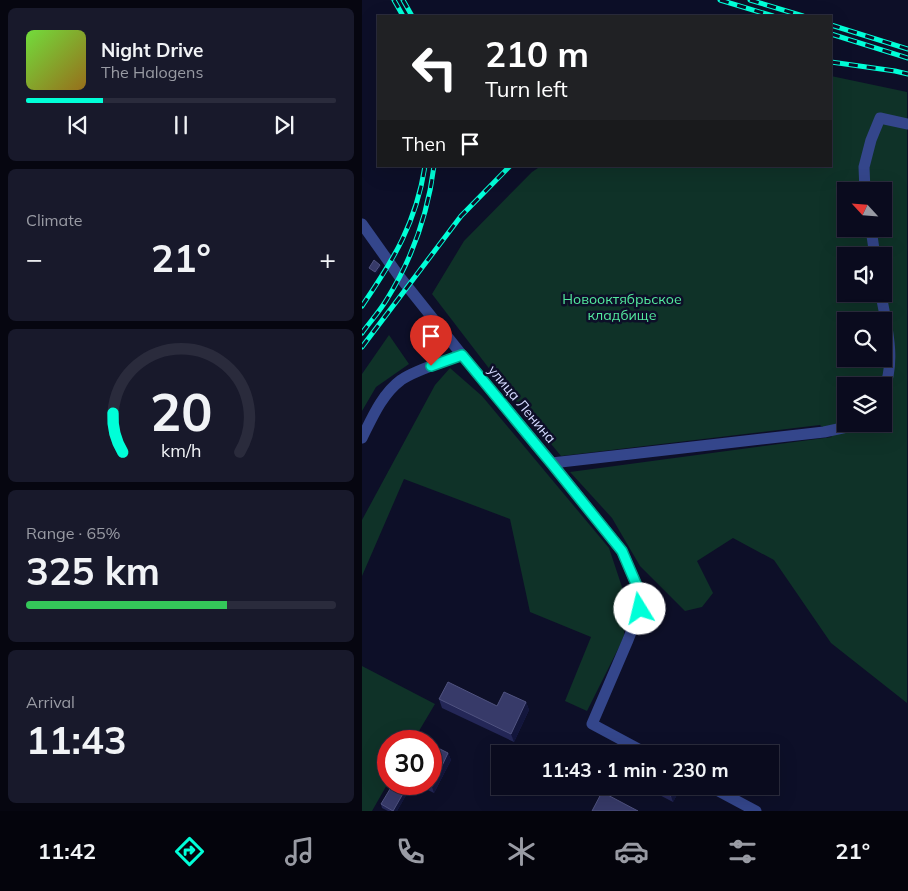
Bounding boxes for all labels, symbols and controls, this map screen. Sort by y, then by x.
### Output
text: 210 m [485,32,589,76]
icon: left [402,35,467,100]
text: Night Drive [101,38,203,62]
text: The Halogens [101,62,203,82]
text: Turn left [485,75,568,103]
icon: previous [64,111,92,139]
icon: pause [167,111,195,139]
icon: next [270,111,298,139]
icon: arrive [456,130,484,158]
text: Then [402,132,446,156]
north arrow [837,182,892,238]
map controls [837,182,892,432]
text: Climate [26,210,82,230]
text: 21° [151,234,211,282]
text: − [26,241,43,276]
text: + [319,241,336,276]
button: sound [837,247,892,302]
park label: Новооктябрьское кладбище [562,290,682,324]
button: search [837,312,892,367]
pin [410,315,452,366]
icon: arrive [417,322,445,350]
street label: улица Ленина [484,361,560,447]
button: layers [837,377,892,432]
text: 20 [150,379,212,444]
text: km/h [161,439,201,461]
text: Range · 65% [26,523,121,543]
text: 325 km [26,547,160,595]
position arrow [613,582,665,634]
text: Arrival [26,692,75,712]
text: 11:43 [26,716,127,764]
speed limit sign: 30 [377,730,442,795]
text: 11:43 · 1 min · 230 m [541,758,729,782]
icon: directions [172,834,207,869]
icon: music [282,834,317,869]
icon: phone [393,834,428,869]
icon: climate [504,834,539,869]
icon: car [614,834,649,869]
icon: filters [725,834,760,869]
text: 11:42 [38,837,96,865]
text: 21° [835,837,870,865]

